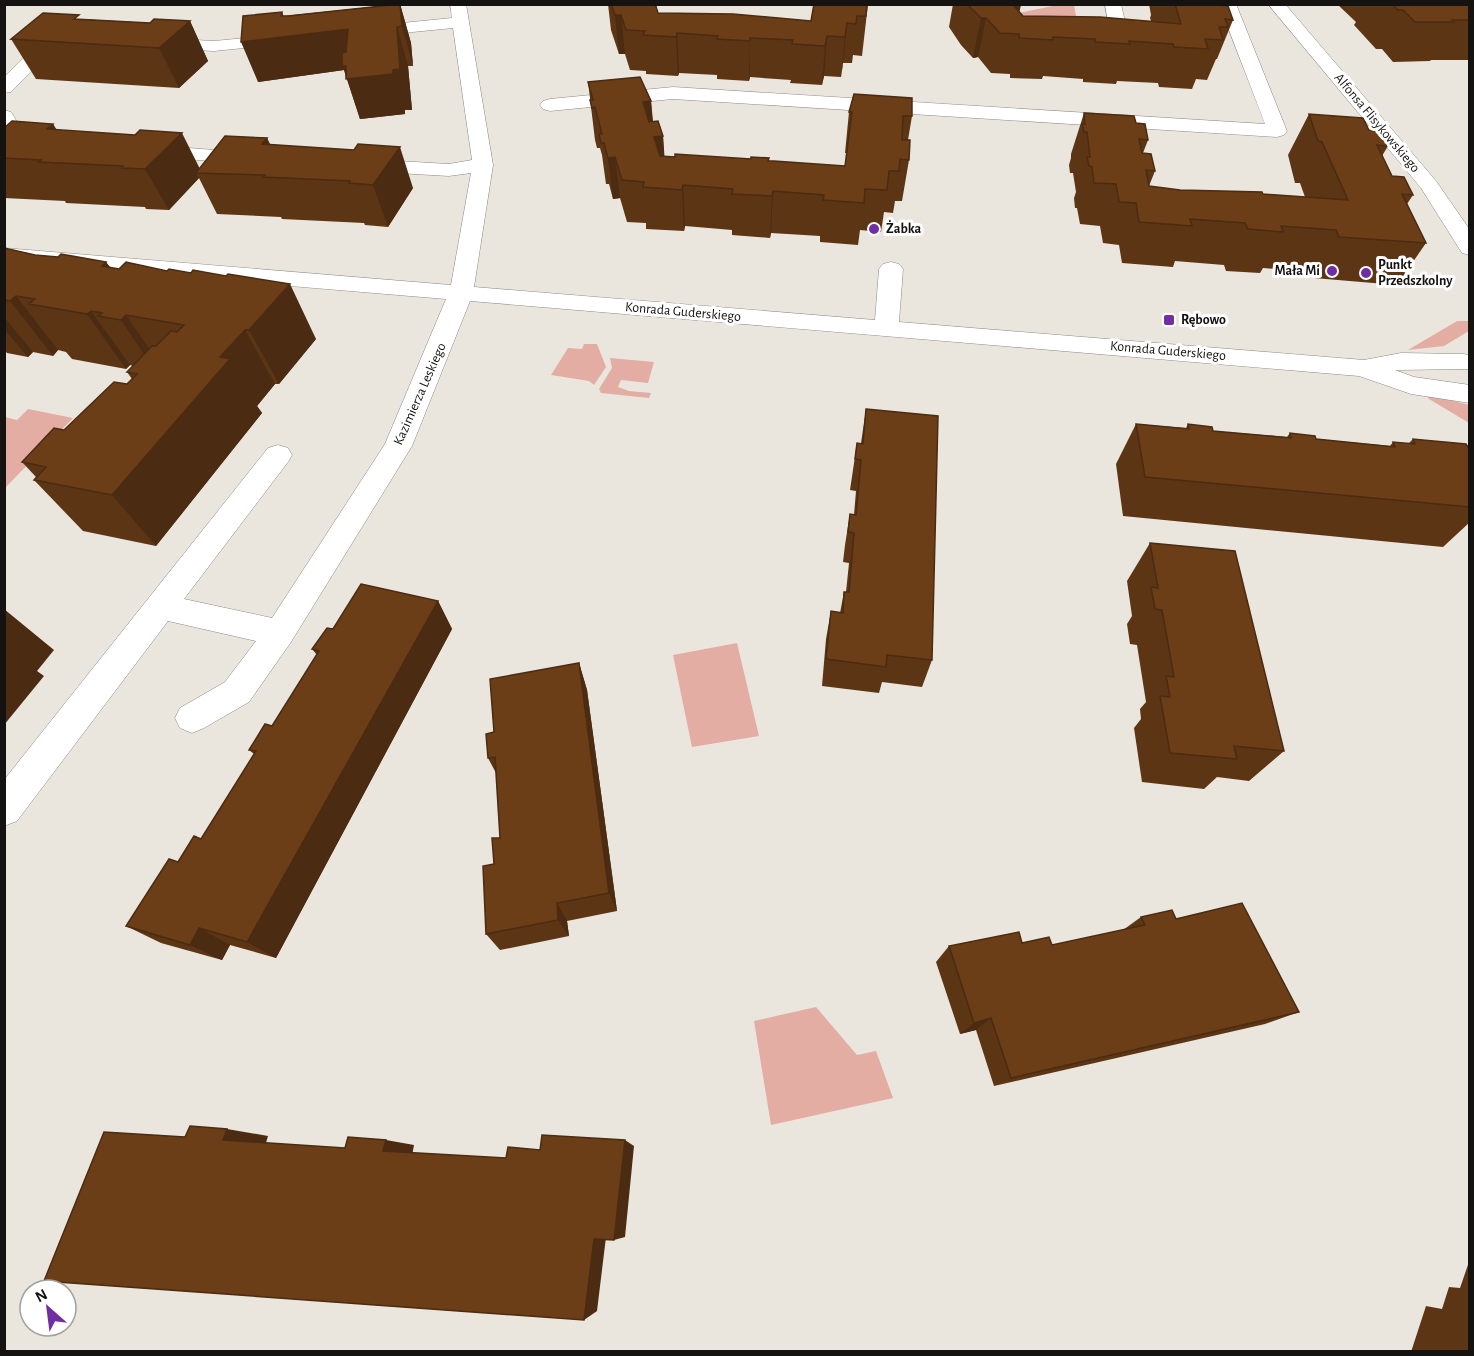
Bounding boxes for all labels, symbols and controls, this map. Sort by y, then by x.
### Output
street label: Alfonsa Flisykowskiego [1332,71,1423,175]
place label: Żabka [886,220,921,236]
marker: Żabka [867,222,881,236]
place label: Punkt Przedszkolny [1378,258,1453,288]
place label: Mała Mi [1275,264,1320,278]
marker: Mała Mi [1325,264,1339,278]
marker: Punkt Przedszkolny [1359,266,1373,280]
street label: Konrada Guderskiego [624,300,742,324]
marker: Rębowo [1162,313,1176,327]
place label: Rębowo [1181,313,1226,327]
street label: Konrada Guderskiego [1109,339,1227,363]
street label: Kazimierza Leskiego [391,341,449,447]
north arrow [18,1278,78,1338]
text: N [33,1286,50,1305]

